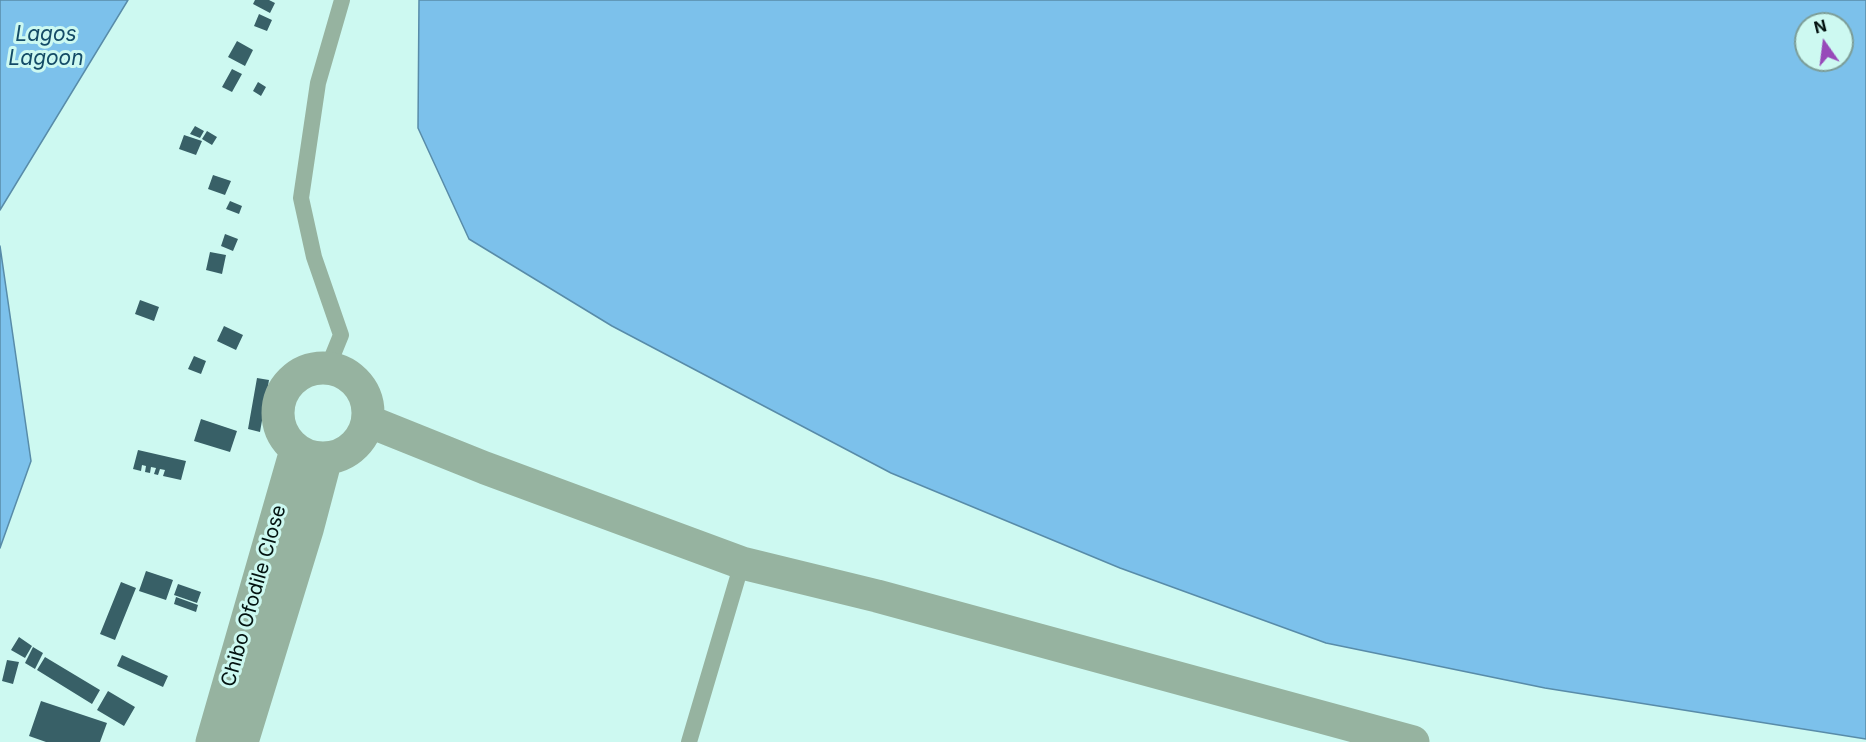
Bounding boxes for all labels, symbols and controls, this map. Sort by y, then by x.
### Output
north arrow [1794,12,1854,72]
text: N [1812,15,1828,38]
water label: Lagos Lagoon [8,22,84,72]
street label: Chibo Ofodile Close [217,502,291,690]

